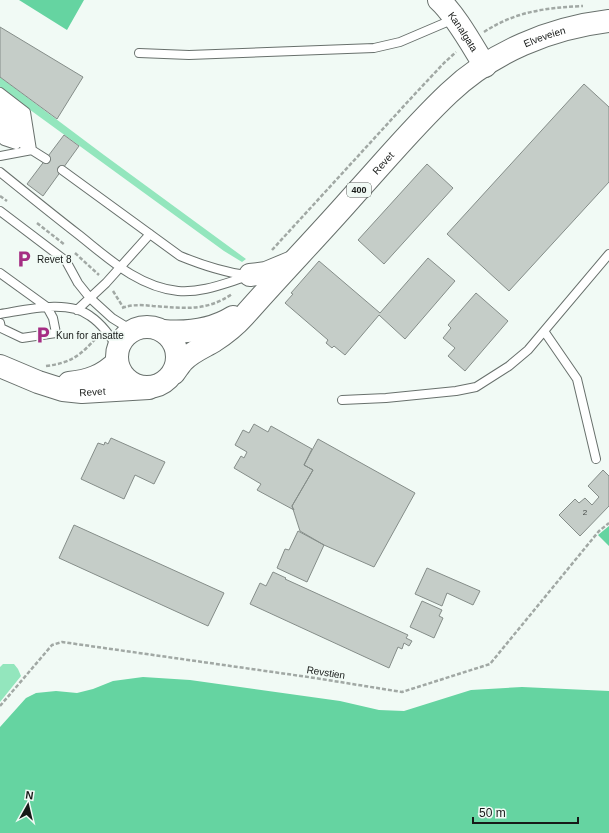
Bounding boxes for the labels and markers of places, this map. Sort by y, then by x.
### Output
parking icon: Revet 8 [14,249,34,269]
place label: Revet 8 [37,254,72,265]
parking icon: Kun for ansatte [33,325,53,345]
place label: Kun for ansatte [56,330,124,341]

